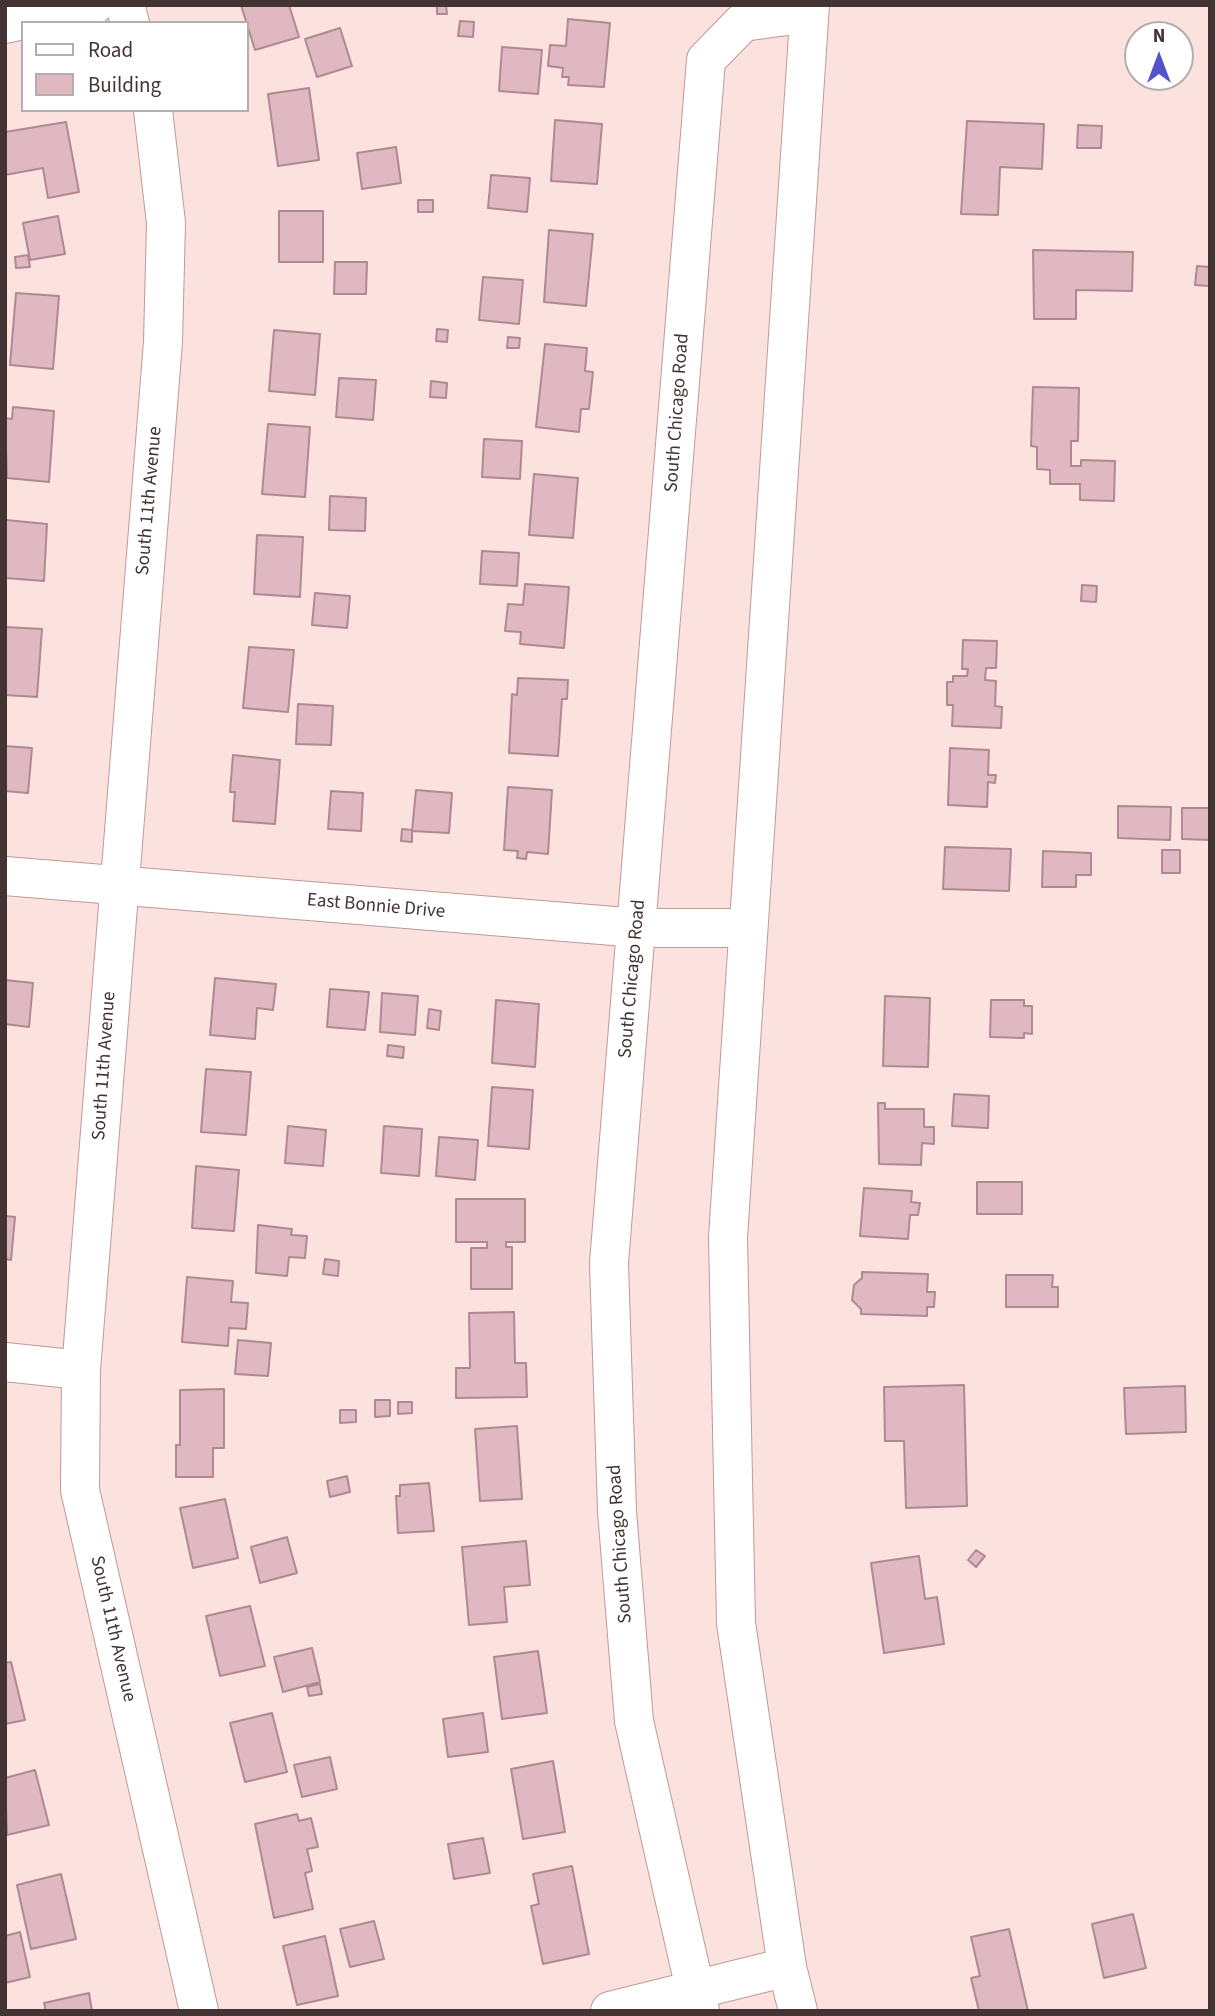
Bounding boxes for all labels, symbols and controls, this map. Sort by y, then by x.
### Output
legend [21,21,248,112]
north arrow [1124,21,1194,91]
text: N [1153,23,1165,50]
text: Road [88,35,133,65]
text: Building [88,70,161,100]
street label: South Chicago Road [661,333,695,493]
street label: South 11th Avenue [132,426,168,576]
street label: East Bonnie Drive [306,890,446,924]
street label: South Chicago Road [615,899,651,1059]
street label: South 11th Avenue [88,991,122,1141]
street label: South Chicago Road [604,1464,638,1624]
street label: South 11th Avenue [84,1554,140,1704]

